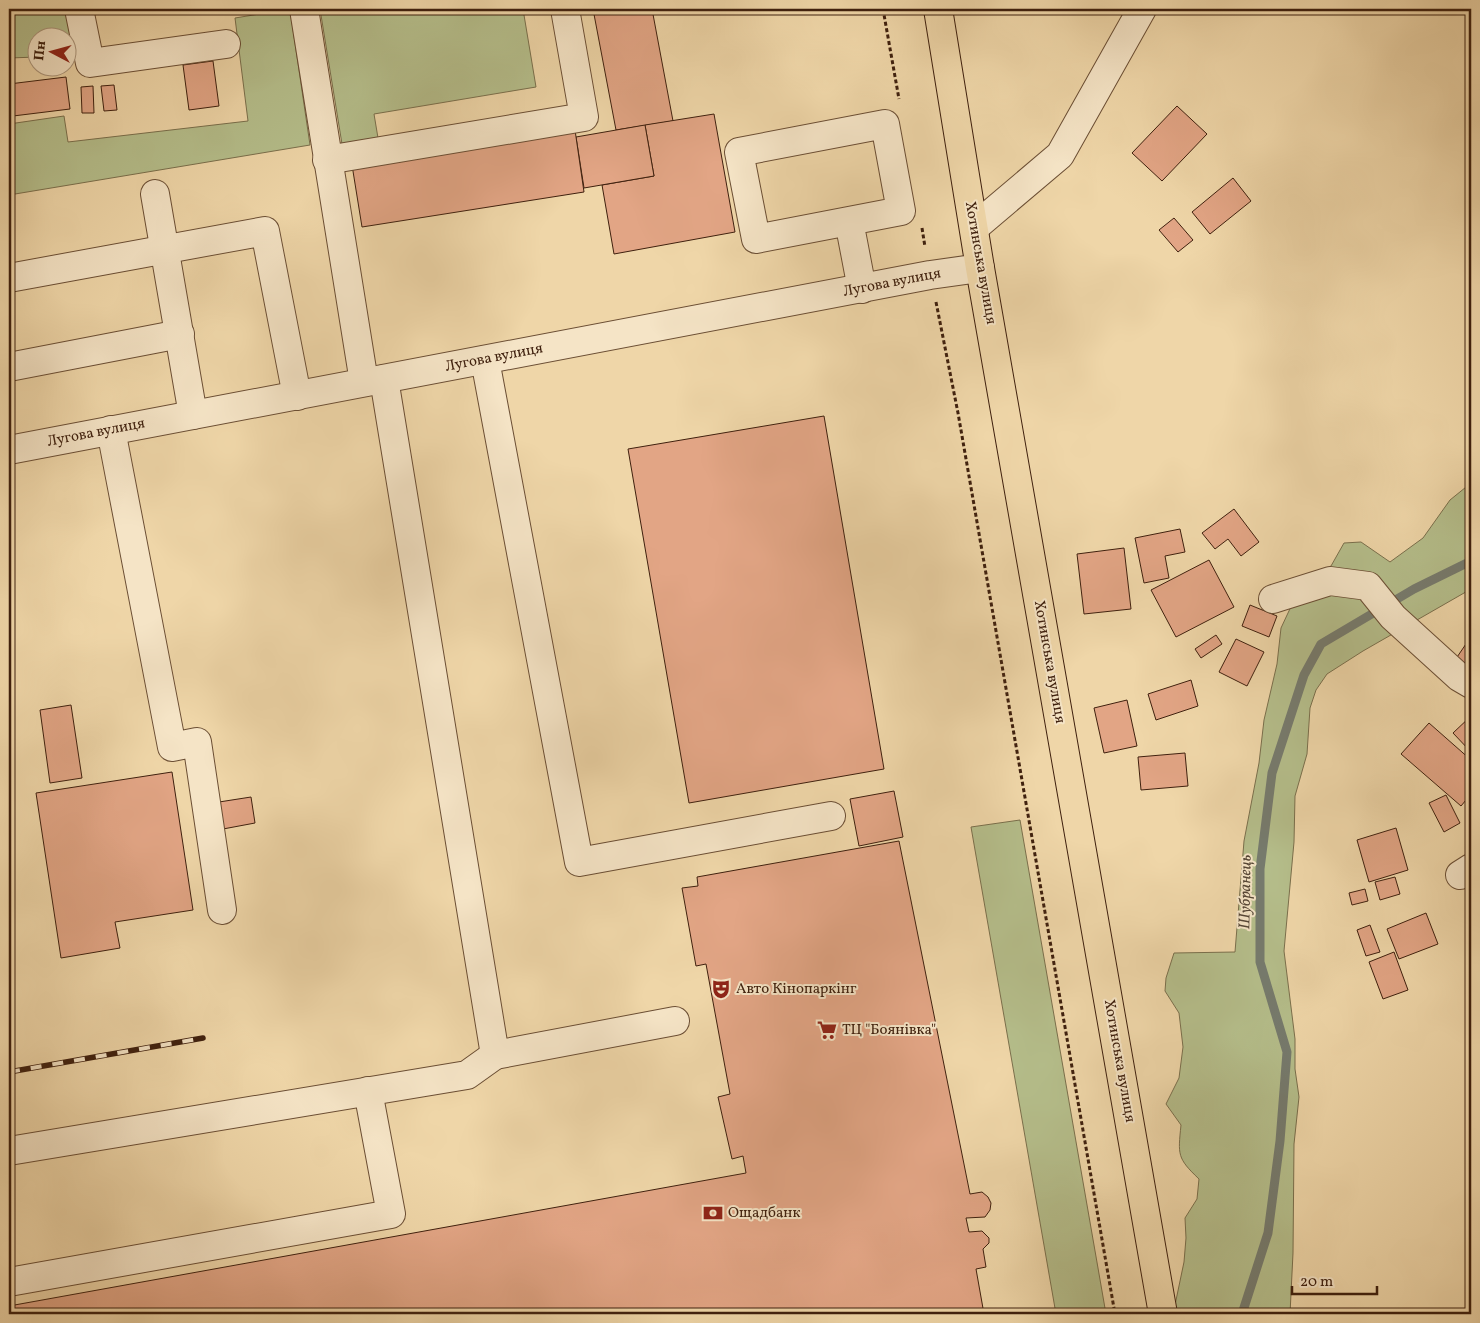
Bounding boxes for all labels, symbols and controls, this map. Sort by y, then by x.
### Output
north arrow [28,28,78,78]
text: Пн [30,40,51,62]
street label: Хотинська вулиця [959,200,1001,326]
street label: Лугова вулиця [841,263,943,303]
street label: Лугова вулиця [443,338,545,378]
street label: Лугова вулиця [45,413,147,453]
street label: Хотинська вулиця [1028,599,1070,725]
water label: Шубранець [1234,854,1258,929]
theatre icon: Авто Кінопаркінг [710,978,732,1000]
place label: Авто Кінопаркінг [736,979,857,1000]
street label: Хотинська вулиця [1098,998,1140,1124]
supermarket icon: ТЦ "Боянівка" [816,1019,838,1041]
place label: ТЦ "Боянівка" [842,1020,936,1041]
bank icon: Ощадбанк [702,1202,724,1224]
place label: Ощадбанк [728,1203,801,1224]
scale bar [1292,1263,1378,1295]
text: 20 m [1300,1272,1333,1293]

